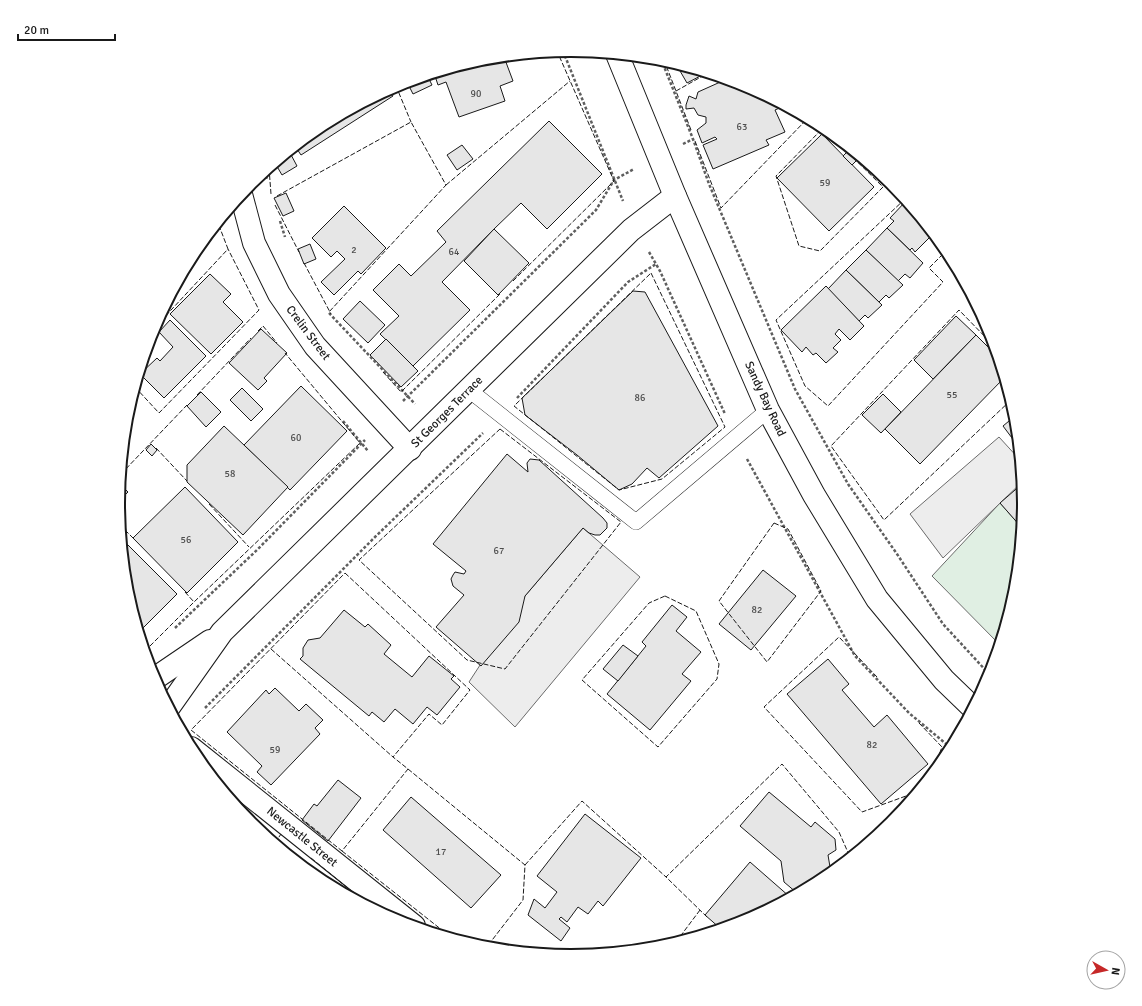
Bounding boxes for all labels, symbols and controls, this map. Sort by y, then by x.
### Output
scale bar [18,16,115,42]
text: 20 m [24,23,49,38]
house number: 90 [471,88,481,100]
house number: 63 [737,121,747,133]
house number: 59 [820,177,830,189]
house number: 2 [351,244,357,256]
house number: 64 [449,246,460,258]
street label: Crelin Street [283,303,333,363]
street label: Sandy Bay Road [741,359,789,439]
street label: St Georges Terrace [408,373,486,451]
house number: 55 [947,389,957,401]
house number: 86 [635,392,645,404]
house number: 60 [291,432,301,444]
house number: 58 [225,468,235,480]
house number: 56 [181,534,191,546]
house number: 67 [494,545,504,557]
house number: 82 [752,604,762,616]
house number: 82 [867,739,877,751]
house number: 59 [270,744,280,756]
street label: Newcastle Street [263,804,341,870]
house number: 17 [436,846,446,858]
north arrow [1086,950,1126,990]
text: N [1108,967,1122,976]

